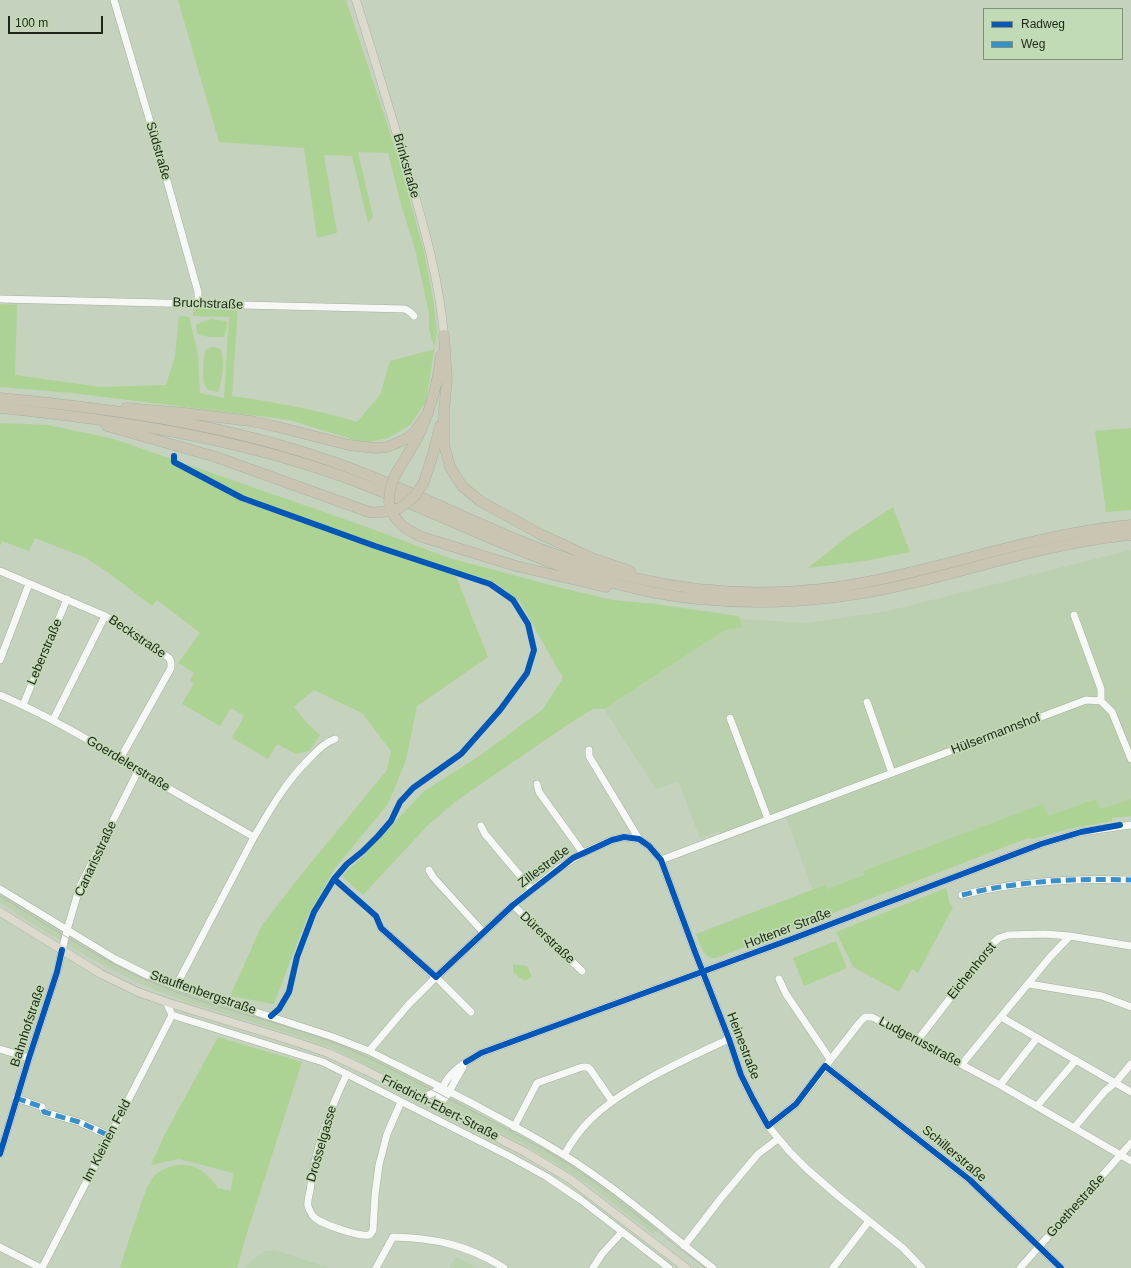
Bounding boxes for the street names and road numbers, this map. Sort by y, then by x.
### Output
street label: Südstraße [142,120,174,182]
street label: Brinkstraße [389,132,423,200]
street label: Bruchstraße [172,295,244,313]
street label: Beckstraße [105,612,169,662]
street label: Leberstraße [24,617,66,687]
street label: Hülsermannshof [949,710,1043,758]
street label: Goerdelerstraße [83,733,173,795]
street label: Canarisstraße [72,819,120,899]
street label: Zillestraße [515,843,573,891]
street label: Holtener Straße [742,905,834,953]
street label: Dürerstraße [516,909,578,967]
street label: Eichenhorst [944,939,1000,1003]
street label: Stauffenbergstraße [148,968,258,1018]
street label: Bahnhofstraße [7,983,49,1069]
street label: Heinestraße [723,1010,763,1082]
street label: Ludgerusstraße [876,1014,964,1070]
street label: Friedrich-Ebert-Straße [379,1072,501,1144]
street label: Im Kleinen Feld [80,1097,134,1185]
street label: Drosselgasse [304,1104,340,1184]
street label: Schillerstraße [919,1122,989,1186]
street label: Goethestraße [1044,1171,1108,1241]

